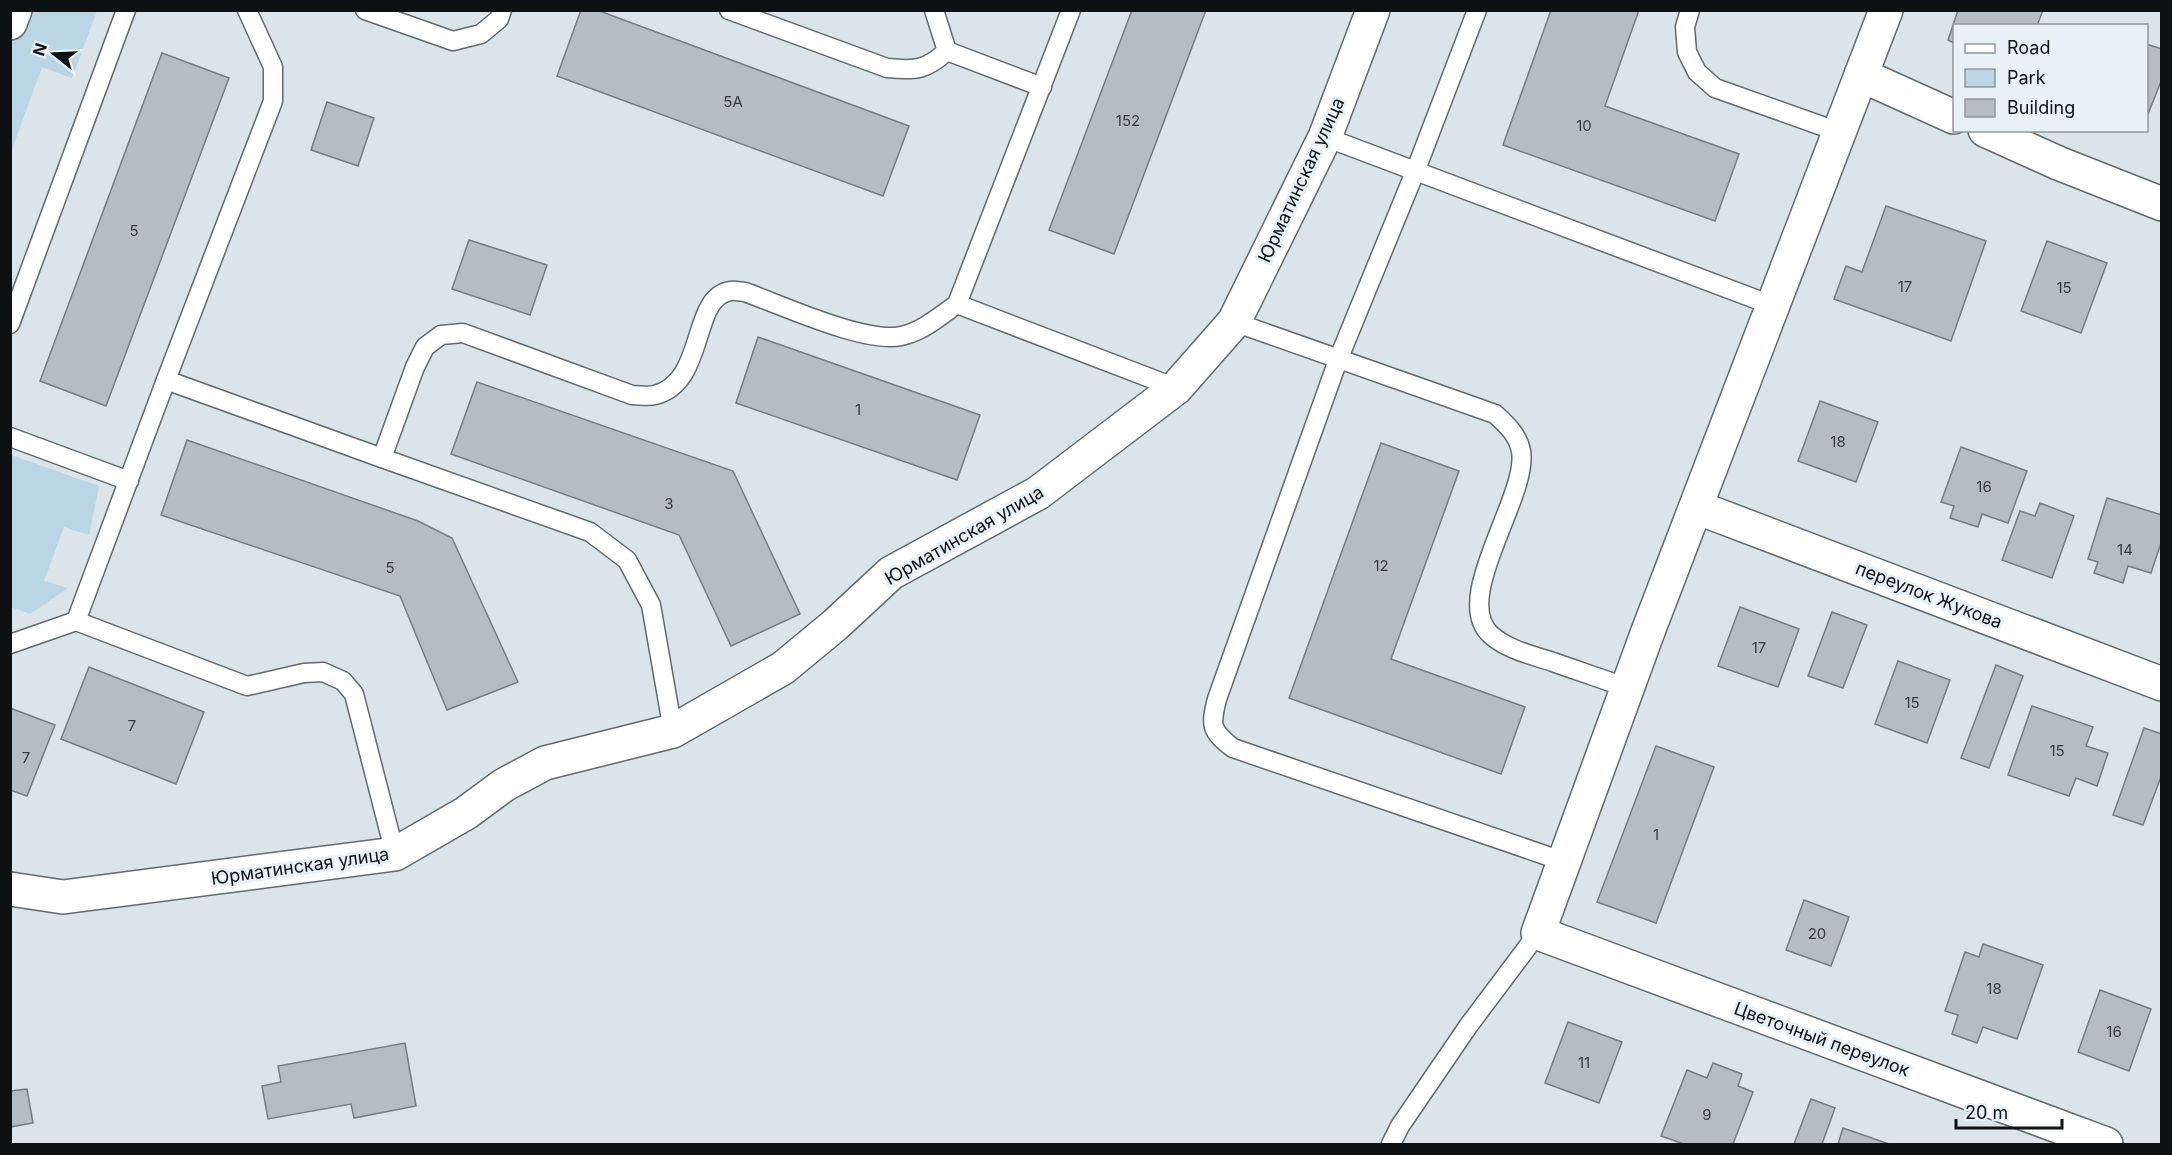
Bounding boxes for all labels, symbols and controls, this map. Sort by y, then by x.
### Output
north arrow [24,24,84,84]
legend [1953,24,2148,132]
text: Road [2007,37,2050,58]
text: N [28,40,51,58]
text: Park [2007,67,2046,88]
house number: 5А [723,92,743,111]
street label: Юрматинская улица [1254,94,1348,266]
text: Building [2007,97,2075,118]
house number: 152 [1116,111,1140,130]
house number: 10 [1576,116,1592,135]
house number: 5 [129,221,139,240]
house number: 17 [1898,277,1912,296]
house number: 15 [2056,278,2072,297]
house number: 1 [855,400,861,419]
house number: 18 [1830,432,1846,451]
house number: 16 [1976,477,1992,496]
street label: Юрматинская улица [881,481,1047,589]
house number: 3 [664,494,674,513]
house number: 14 [2117,540,2133,559]
house number: 12 [1373,556,1389,575]
street label: переулок Жукова [1853,557,2005,633]
house number: 5 [385,558,395,577]
house number: 17 [1752,638,1766,657]
house number: 15 [1904,693,1920,712]
house number: 7 [128,716,136,735]
house number: 15 [2049,741,2065,760]
house number: 7 [22,748,30,767]
house number: 1 [1653,825,1659,844]
street label: Юрматинская улица [210,843,390,889]
house number: 20 [1808,924,1826,943]
house number: 18 [1986,979,2002,998]
street label: Цветочный переулок [1731,997,1913,1081]
house number: 16 [2106,1022,2122,1041]
house number: 11 [1578,1053,1590,1072]
scale bar [1956,1092,2062,1130]
text: 20 m [1965,1102,2008,1123]
house number: 9 [1702,1105,1712,1124]

